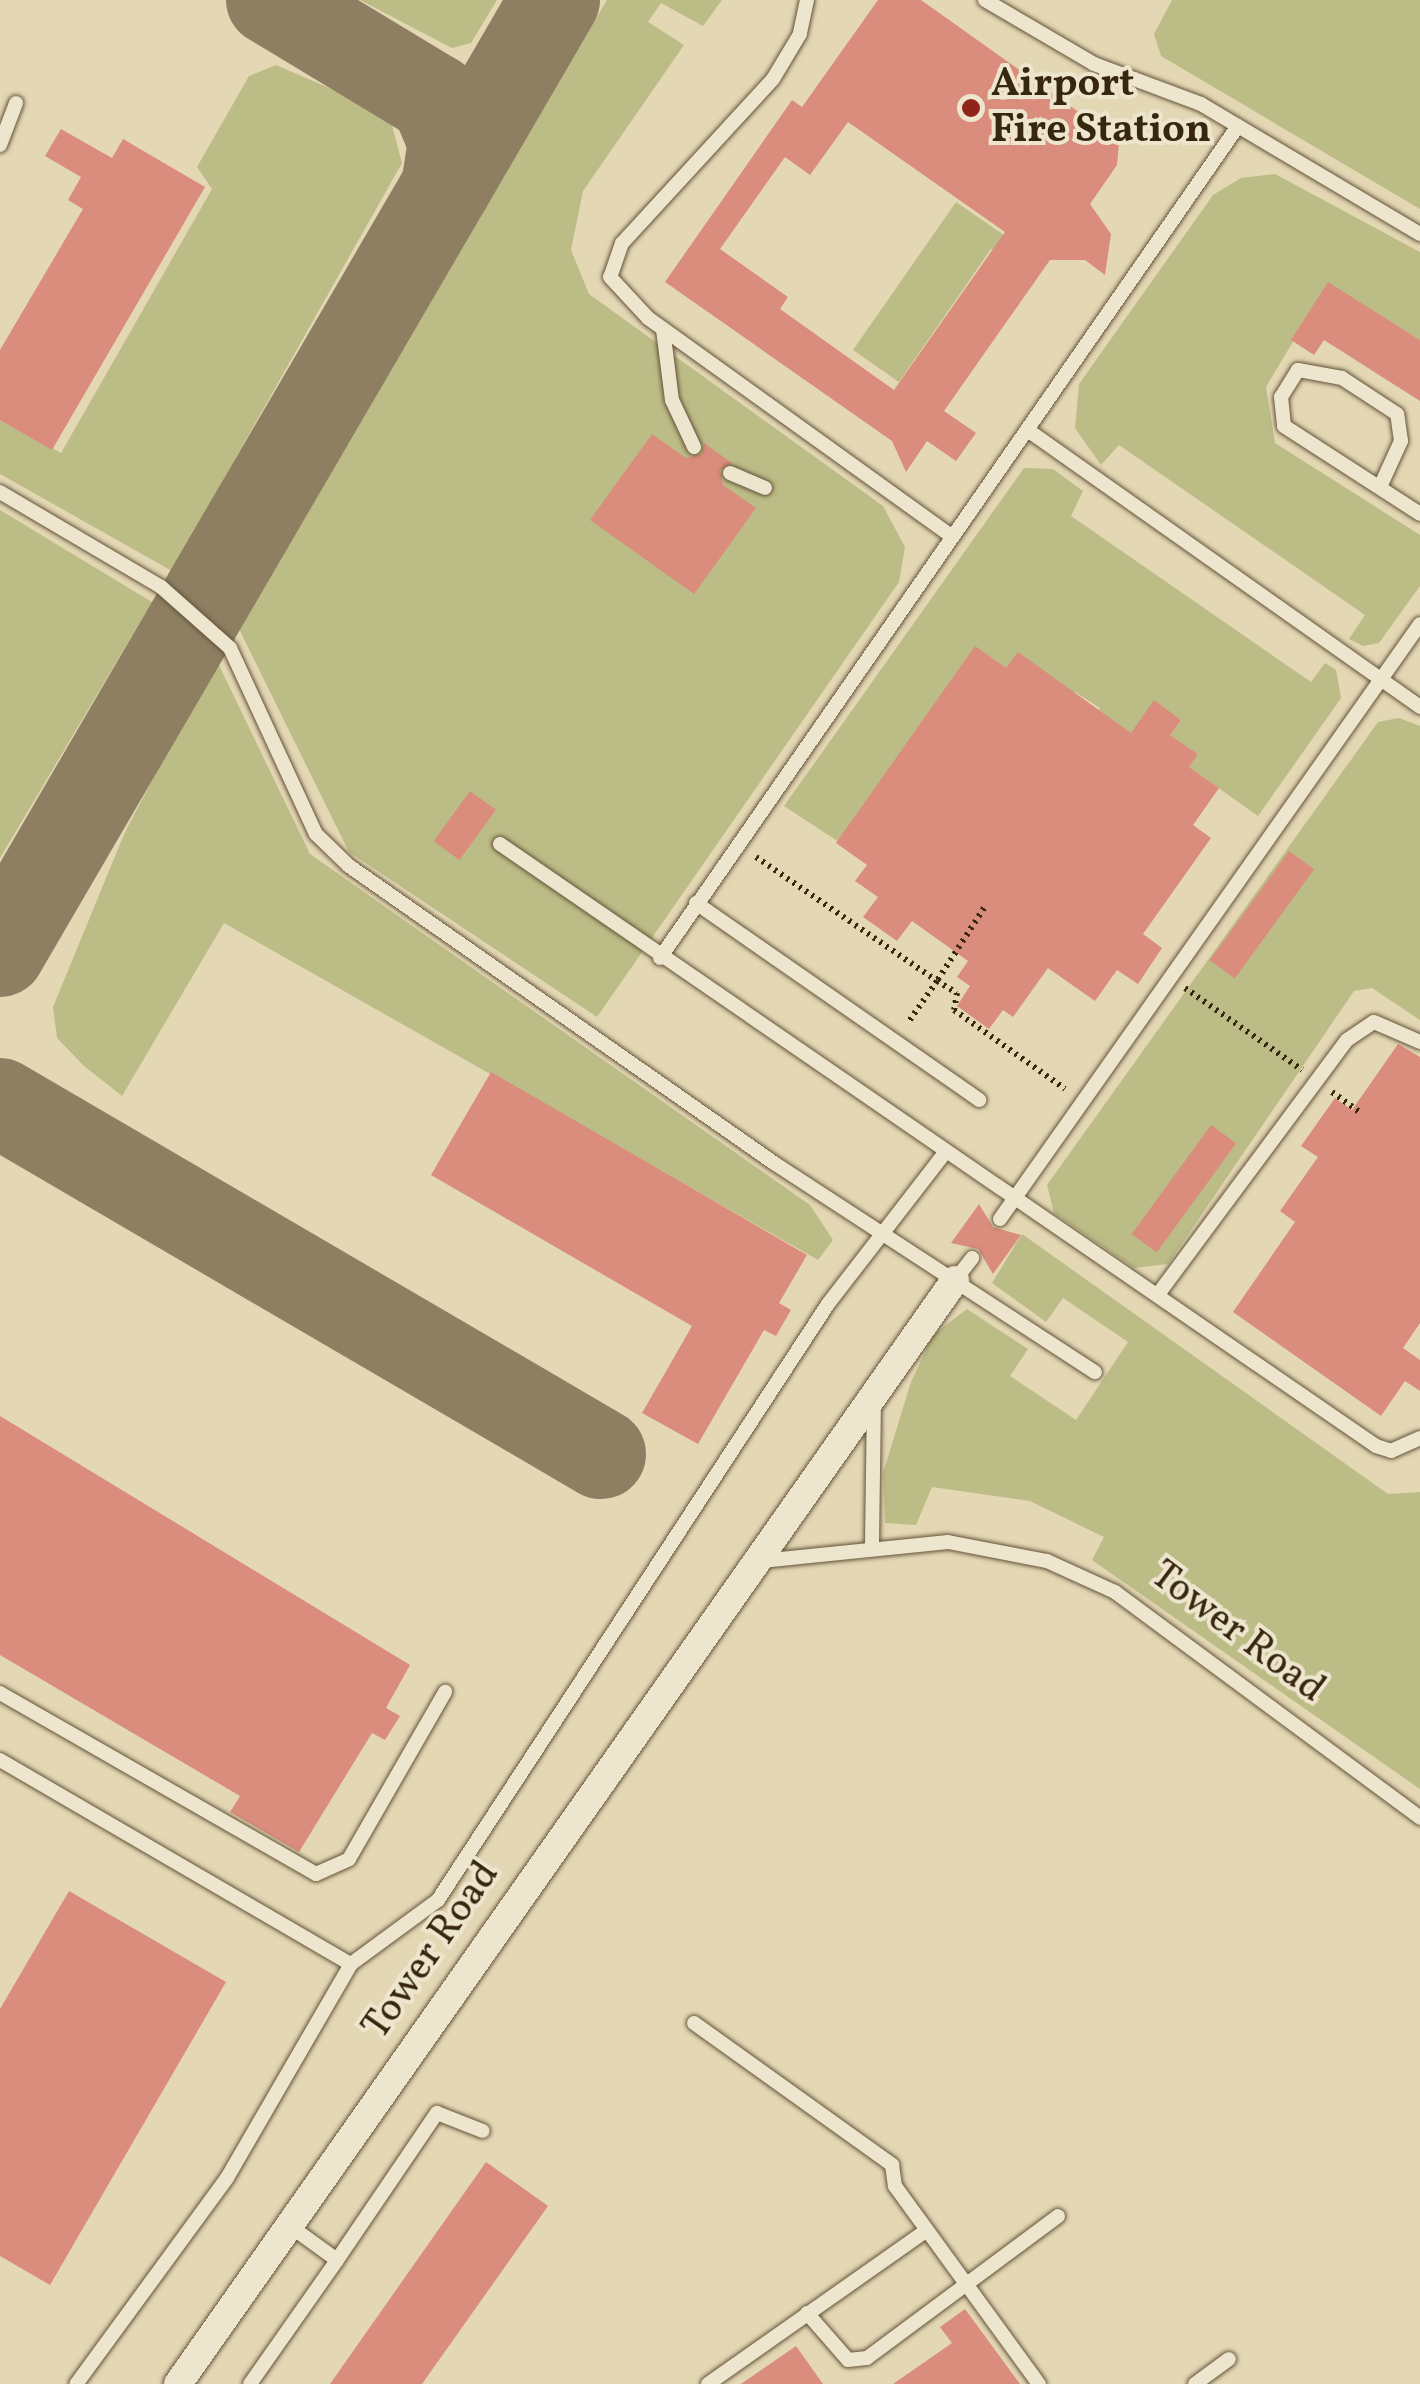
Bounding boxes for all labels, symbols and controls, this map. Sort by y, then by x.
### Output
place label: Airport Fire Station [991,61,1211,155]
marker: Airport Fire Station [960,97,982,119]
street label: Tower Road [1140,1552,1334,1714]
street label: Tower Road [353,1853,511,2049]

